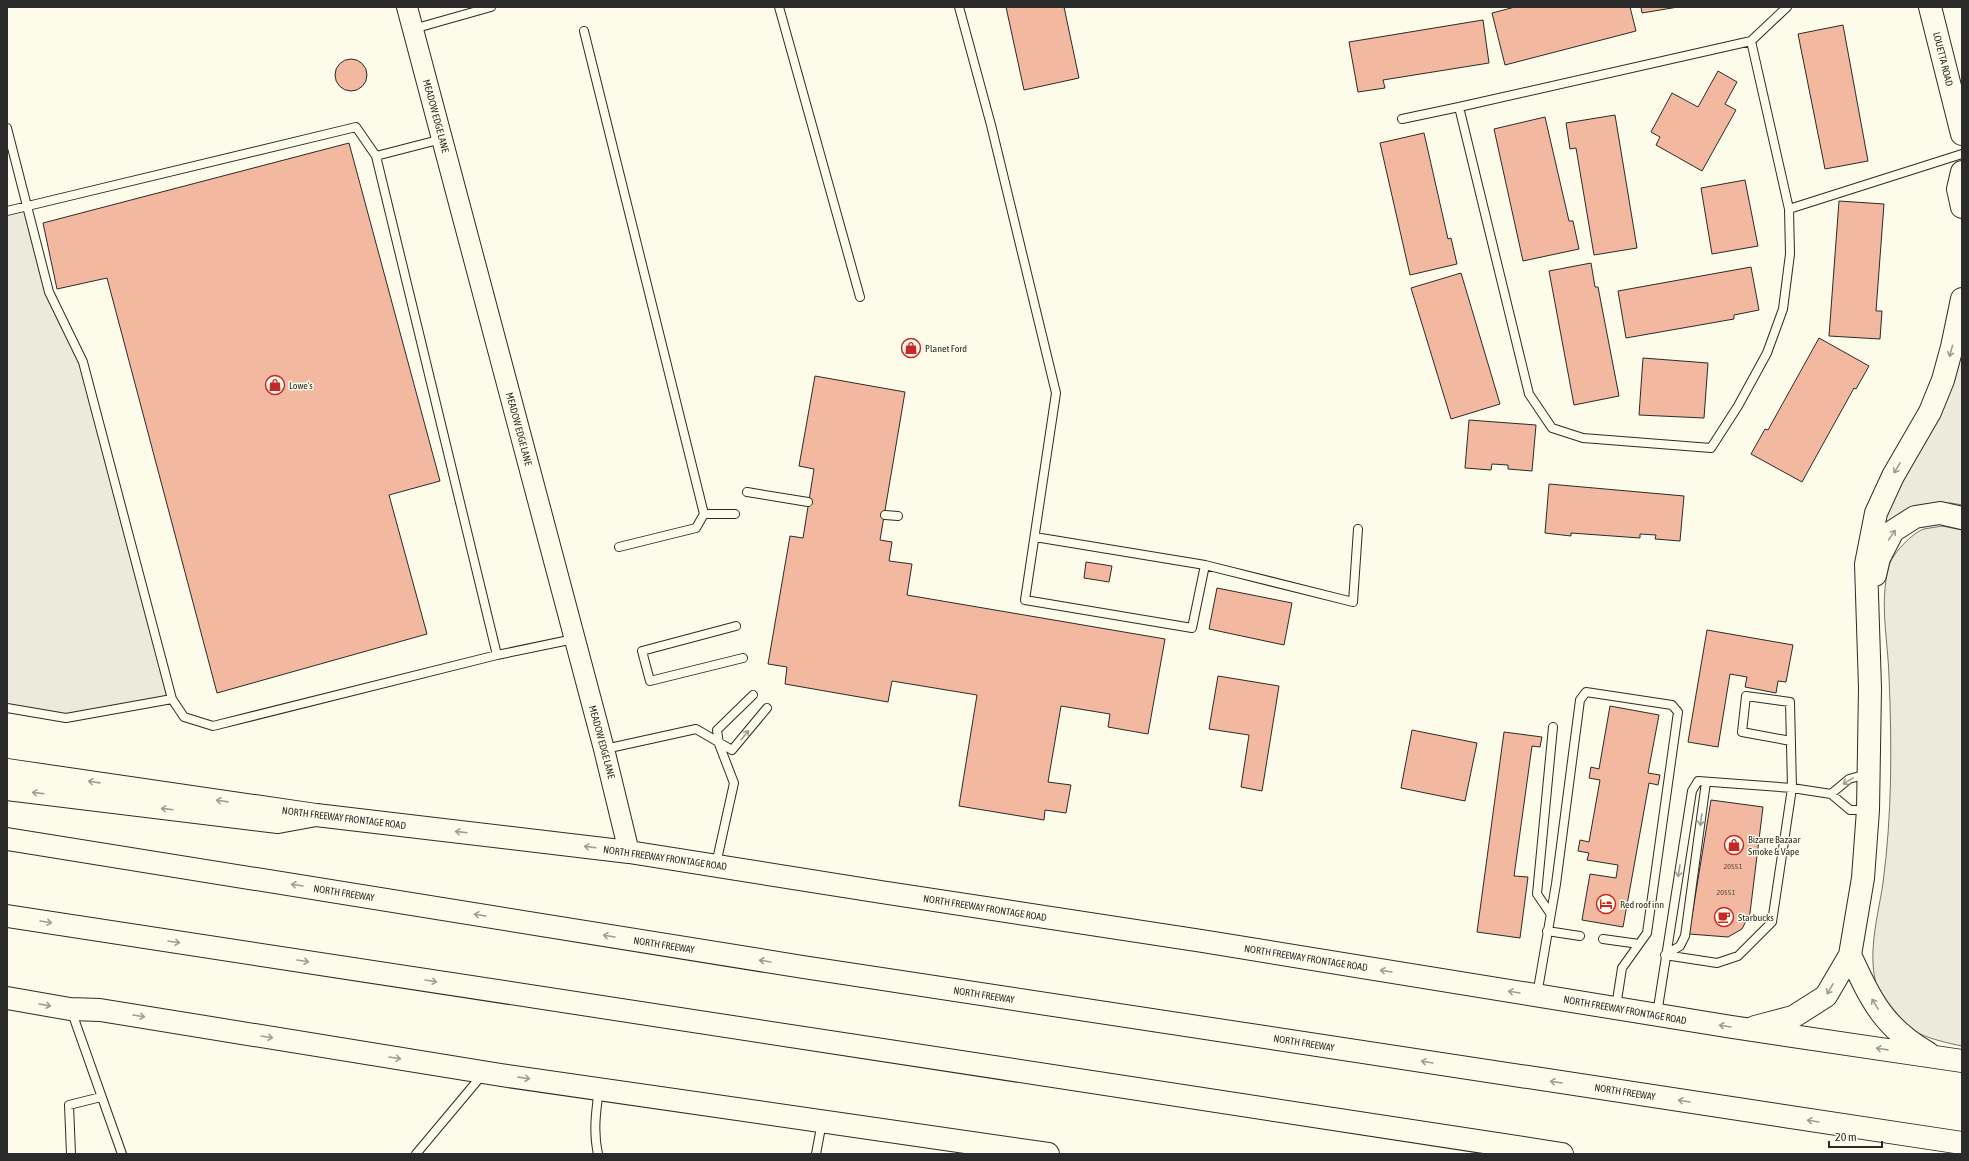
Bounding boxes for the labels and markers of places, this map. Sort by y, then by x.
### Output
shop icon: Planet Ford [900,337,922,359]
place label: Planet Ford [925,343,967,354]
shop icon: Lowe's [264,374,286,396]
place label: Lowe's [289,380,313,391]
shop icon: Bizarre Bazaar Smoke & Vape [1723,834,1745,856]
place label: Bizarre Bazaar Smoke & Vape [1748,834,1801,857]
hotel icon: Red roof inn [1595,893,1617,915]
place label: Red roof inn [1620,899,1664,910]
cafe icon: Starbucks [1713,906,1735,928]
place label: Starbucks [1738,912,1774,923]

